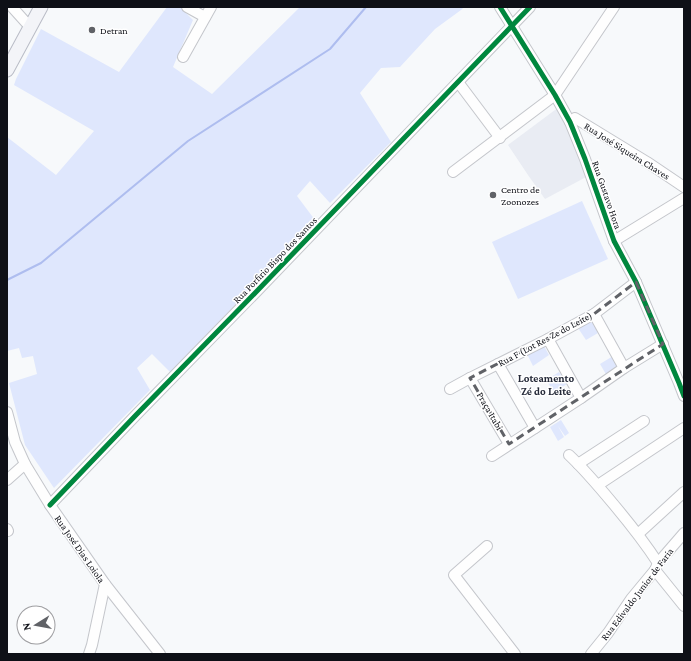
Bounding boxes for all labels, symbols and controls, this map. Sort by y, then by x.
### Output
marker: Detran [87,25,97,35]
place label: Detran [100,25,128,36]
street label: Rua José Siqueira Chaves [582,120,672,182]
street label: Rua Gustavo Hora [590,159,624,231]
place label: Centro de Zoonozes [501,184,540,207]
marker: Centro de Zoonozes [488,190,498,200]
street label: Rua Porfirio Bispo dos Santos [231,214,319,305]
street label: Rua F (Lot Res Ze do Leite) [496,310,594,369]
district label: Loteamento Zé do Leite [518,372,574,397]
street label: Praça Itabi [475,390,506,432]
street label: Rua José Dias Loiola [53,513,108,585]
street label: Rua Edivaldo Junior de Faria [599,545,676,642]
north arrow [16,605,56,645]
text: N [19,622,33,632]

